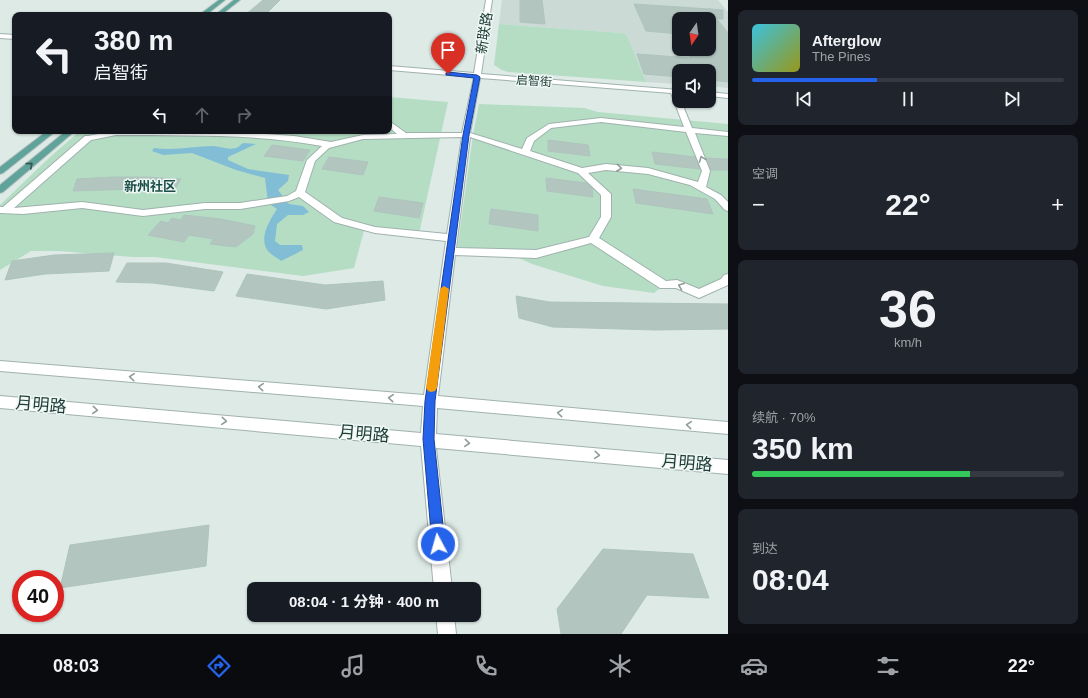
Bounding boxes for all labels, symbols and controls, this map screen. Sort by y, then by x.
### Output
street label: 新联路 [473,11,495,55]
north arrow [672,12,716,56]
map controls [672,12,716,108]
text: 380 m [94,25,173,56]
icon: left [28,28,80,80]
text: Afterglow [812,32,881,49]
pin [431,33,465,74]
icon: arrive [437,39,459,61]
text: The Pines [812,49,871,64]
text: 启智街 [94,63,148,83]
button: sound [672,64,716,108]
street label: 启智街 [516,73,552,89]
icon: previous [793,88,815,110]
icon: pause [897,88,919,110]
icon: next [1001,88,1023,110]
icon: left [149,104,171,126]
icon: ahead [191,104,213,126]
icon: right [233,104,255,126]
one-way arrow [698,156,706,163]
one-way arrow [25,163,32,170]
one-way arrow [616,163,622,172]
text: 空调 [752,166,778,181]
district label: 新州社区 [124,179,176,194]
text: 22° [885,188,931,221]
text: − [752,192,765,217]
text: + [1051,192,1064,217]
text: 36 [879,280,937,338]
one-way arrow [678,283,685,291]
text: km/h [894,335,922,350]
one-way arrow [129,372,135,381]
one-way arrow [258,383,264,392]
street label: 月明路 [15,393,67,417]
one-way arrow [388,394,394,403]
one-way arrow [92,405,98,414]
one-way arrow [557,409,563,418]
text: 续航 · 70% [752,410,816,425]
one-way arrow [221,417,227,426]
one-way arrow [686,421,692,430]
street label: 月明路 [338,422,390,446]
text: 350 km [752,432,854,465]
one-way arrow [464,438,470,447]
one-way arrow [594,450,600,459]
street label: 月明路 [661,451,713,475]
position arrow [417,523,459,565]
text: 到达 [752,541,778,556]
text: 08:04 [752,563,829,596]
speed limit sign: 40 [12,570,64,622]
text: 08:04 · 1 分钟 · 400 m [289,593,439,610]
icon: directions [205,652,233,680]
icon: music [339,652,367,680]
icon: phone [472,652,500,680]
icon: climate [606,652,634,680]
icon: car [740,652,768,680]
icon: filters [874,652,902,680]
text: 08:03 [53,656,99,676]
text: 22° [1008,656,1035,676]

